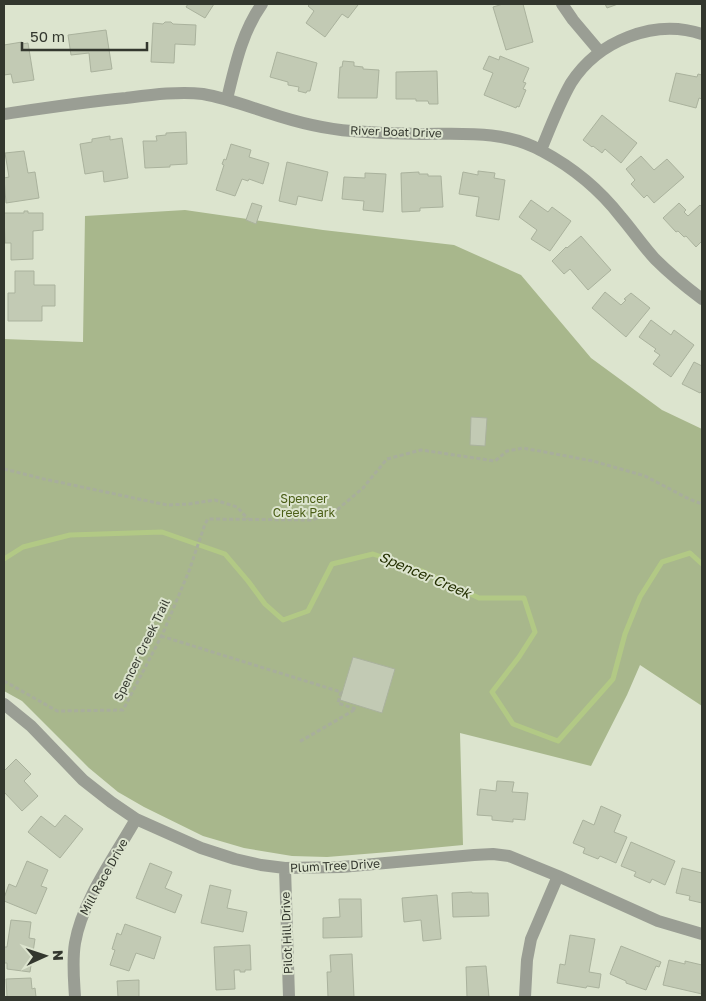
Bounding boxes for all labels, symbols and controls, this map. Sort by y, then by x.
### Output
scale bar [22,20,148,52]
text: 50 m [30,27,65,45]
street label: River Boat Drive [350,122,442,141]
park label: Spencer Creek Park [273,491,335,520]
water label: Spencer Creek [377,548,476,602]
street label: Spencer Creek Trail [110,596,173,703]
street label: Mill Race Drive [76,836,131,918]
street label: Plum Tree Drive [290,856,380,875]
street label: Pilot Hill Drive [278,891,295,975]
north arrow [20,931,70,981]
text: N [50,950,67,961]

